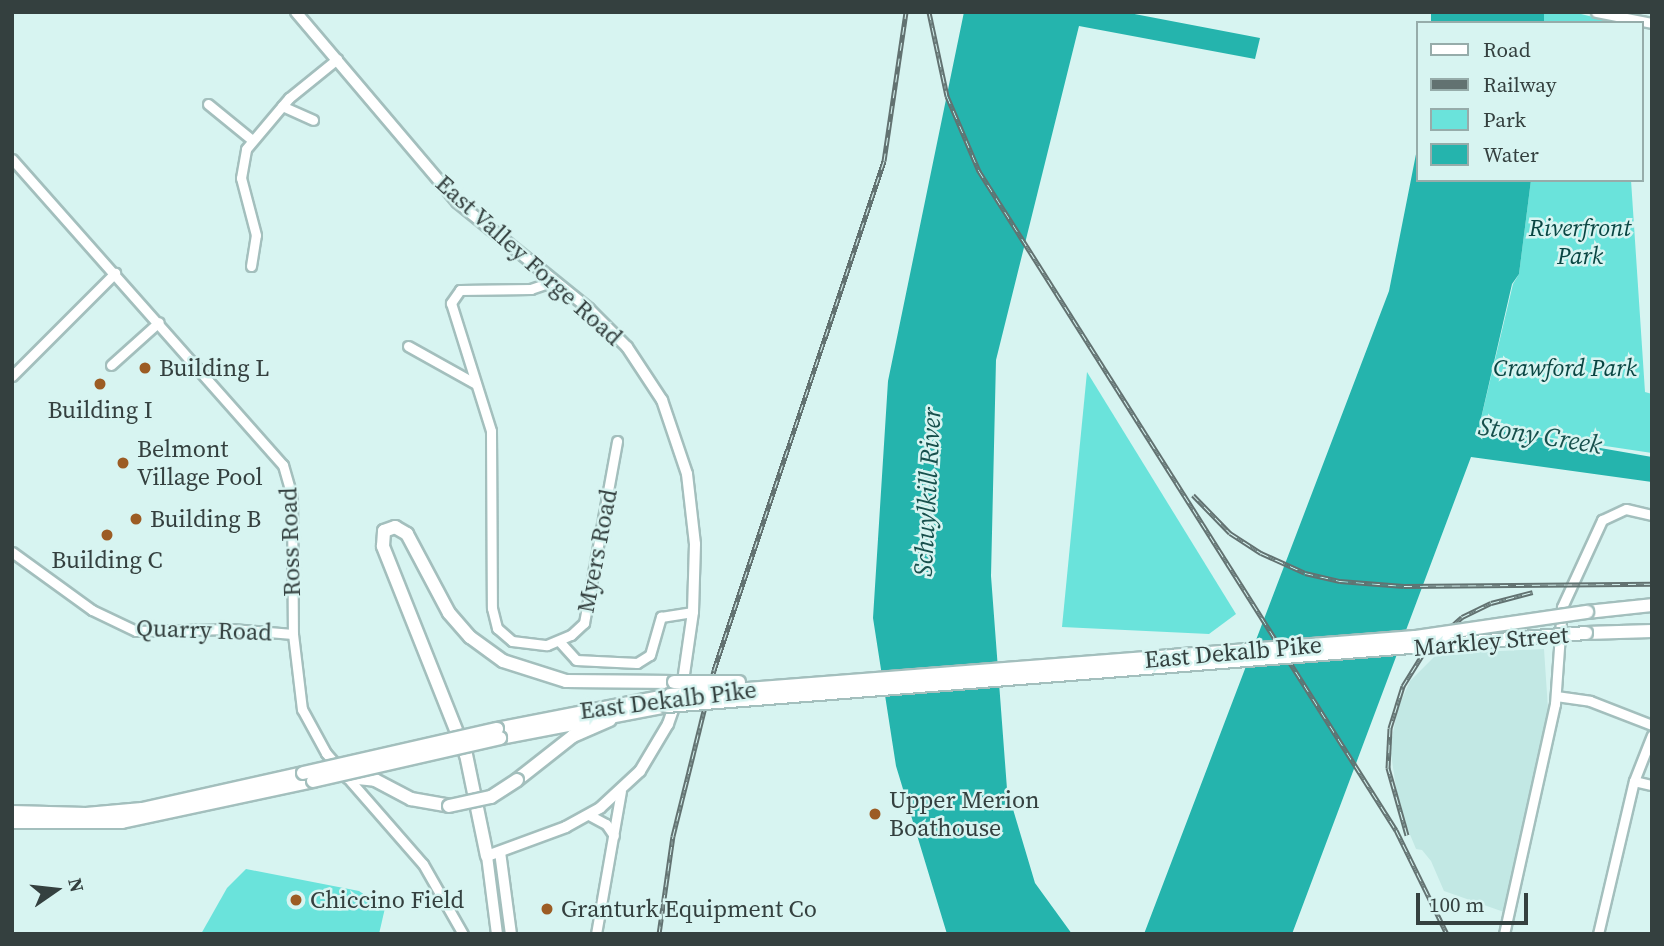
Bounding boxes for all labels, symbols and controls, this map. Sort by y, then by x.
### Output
legend [1416,21,1643,182]
text: Road [1483,35,1531,64]
text: Railway [1483,70,1557,99]
text: Park [1483,105,1526,134]
text: Water [1483,140,1539,169]
street label: East Valley Forge Road [430,168,628,352]
park label: Riverfront Park [1529,214,1631,270]
place label: Building L [159,354,270,382]
park label: Crawford Park [1493,354,1637,382]
marker: Building L [137,360,153,376]
marker: Building I [92,376,108,392]
place label: Building I [47,396,153,424]
water label: Schuylkill River [908,407,948,577]
water label: Stony Creek [1476,411,1604,461]
place label: Belmont Village Pool [137,435,263,491]
marker: Belmont Village Pool [115,455,131,471]
street label: Ross Road [274,487,306,597]
street label: Myers Road [571,487,623,615]
place label: Building B [150,505,261,533]
marker: Building B [128,511,144,527]
marker: Building C [99,527,115,543]
place label: Building C [51,546,163,574]
street label: Quarry Road [136,613,272,647]
street label: Markley Street [1412,620,1570,662]
street label: East Dekalb Pike [1143,630,1323,674]
street label: East Dekalb Pike [578,675,758,725]
place label: Upper Merion Boathouse [889,786,1040,842]
marker: Upper Merion Boathouse [867,806,883,822]
north arrow [21,855,91,925]
text: N [62,875,91,895]
scale bar [1419,880,1531,924]
place label: Chiccino Field [310,886,464,914]
text: 100 m [1429,890,1484,919]
marker: Chiccino Field [288,892,304,908]
place label: Granturk Equipment Co [561,895,817,923]
marker: Granturk Equipment Co [539,901,555,917]

